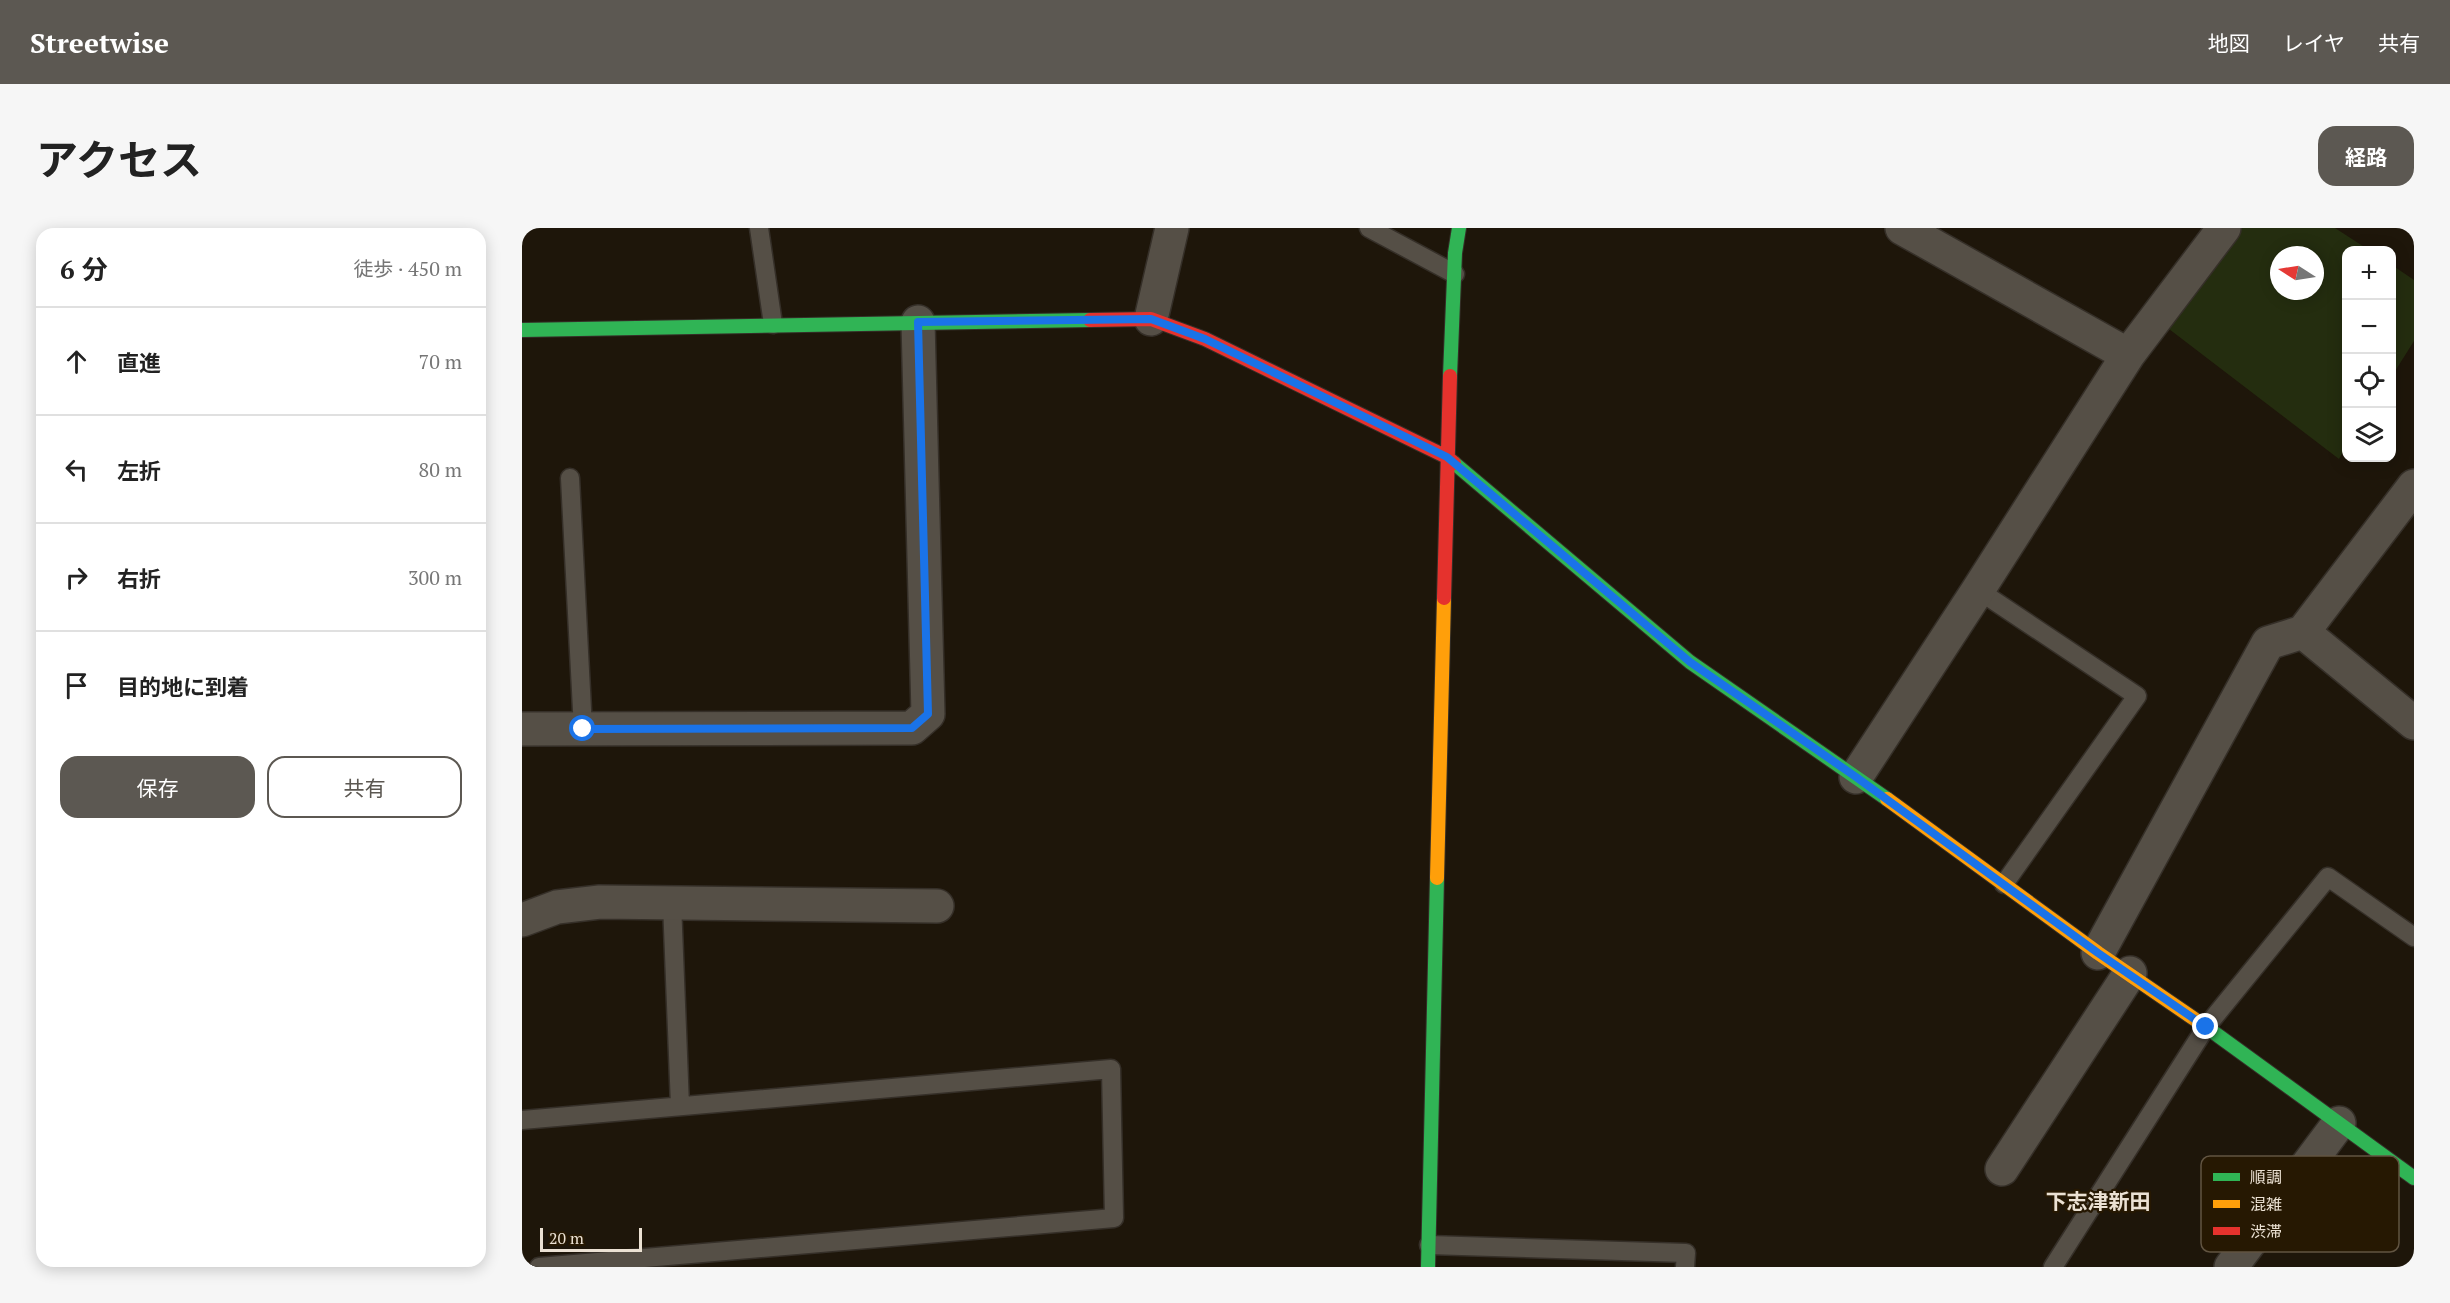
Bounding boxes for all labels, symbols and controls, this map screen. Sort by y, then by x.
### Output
text: Streetwise [30,24,169,61]
text: 地図 [2208,29,2250,57]
text: レイヤ [2283,29,2345,57]
text: 共有 [2378,29,2420,57]
button: 経路 [2318,126,2414,186]
text: アクセス [36,131,202,187]
north arrow [2270,246,2324,300]
map controls [2342,246,2396,462]
button: + [2342,246,2396,300]
text: 6 分 [60,252,108,286]
text: 徒歩 · 450 m [353,255,462,282]
button: − [2342,300,2396,354]
icon: ahead [60,345,93,378]
text: 直進 [117,348,161,377]
text: 70 m [419,348,462,375]
button: locate [2342,354,2396,408]
button: layers [2342,408,2396,462]
icon: left [60,453,93,486]
text: 左折 [117,456,161,485]
text: 80 m [419,456,462,483]
icon: right [60,561,93,594]
text: 右折 [117,564,161,593]
text: 300 m [408,564,462,591]
icon: arrive [60,669,93,702]
text: 目的地に到着 [117,672,249,701]
route start [569,715,595,741]
button: 保存 [60,756,255,818]
button: 共有 [267,756,462,818]
route end [2192,1013,2218,1039]
legend [2201,1156,2399,1252]
text: 順調 [2250,1166,2282,1188]
district label: 下志津新田 [2046,1187,2151,1215]
text: 混雑 [2250,1193,2282,1215]
text: 渋滞 [2250,1220,2282,1242]
scale bar [540,1225,642,1252]
text: 20 m [549,1227,584,1249]

